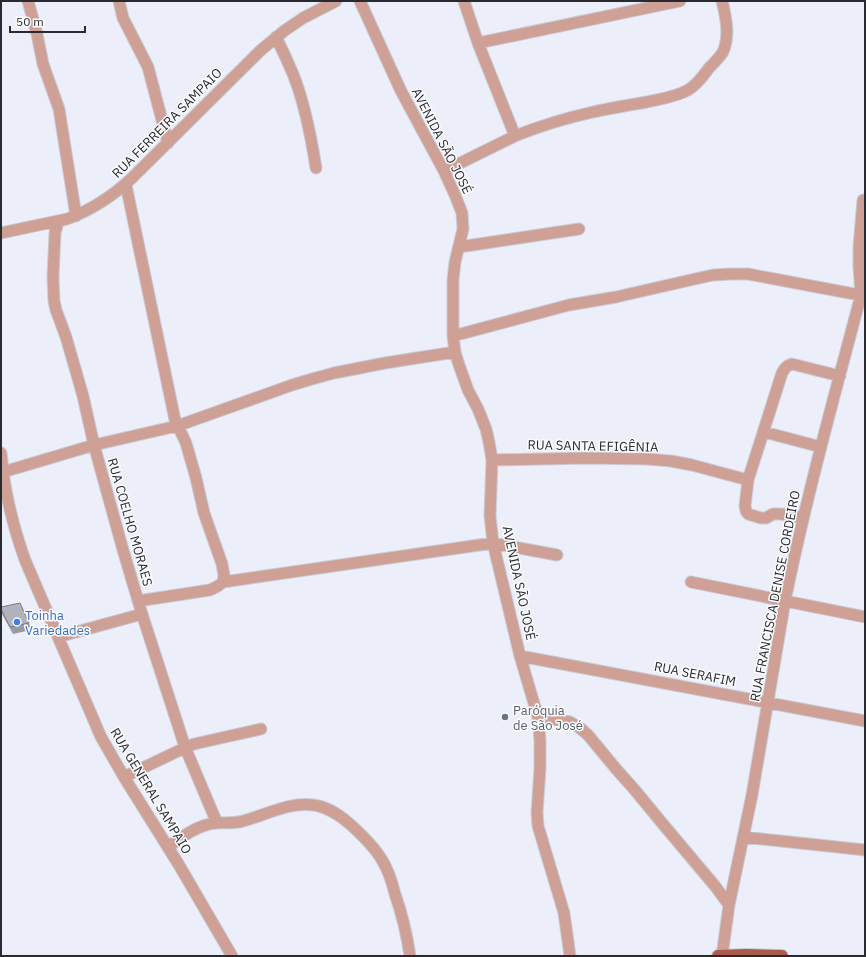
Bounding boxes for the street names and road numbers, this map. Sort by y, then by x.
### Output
street label: RUA FERREIRA SAMPAIO [108,64,226,182]
street label: AVENIDA SÃO JOSÉ [408,85,476,197]
street label: RUA SANTA EFIGÊNIA [528,436,659,456]
street label: RUA COELHO MORAES [104,456,156,588]
street label: RUA FRANCISCA DENISE CORDEIRO [746,489,804,703]
street label: AVENIDA SÃO JOSÉ [499,524,539,642]
street label: RUA SERAFIM [653,658,737,690]
street label: RUA GENERAL SAMPAIO [107,725,195,857]

